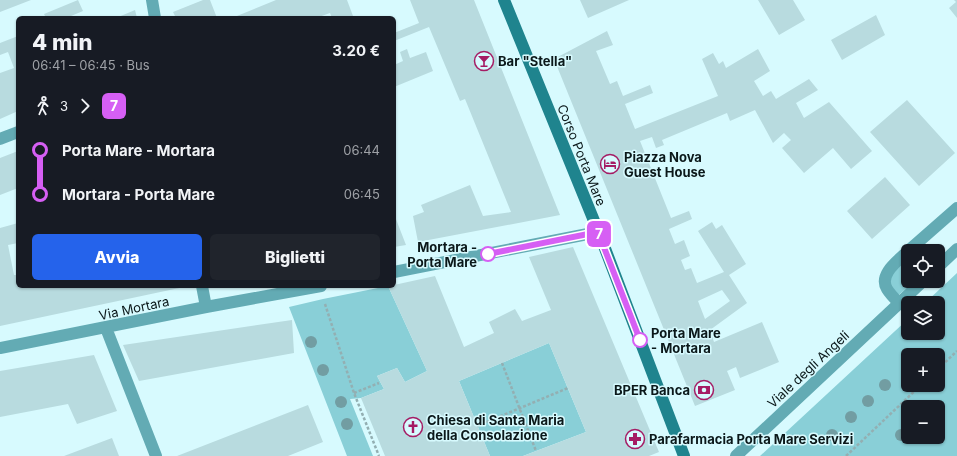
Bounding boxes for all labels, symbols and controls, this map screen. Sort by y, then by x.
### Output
text: 4 min [32,29,93,55]
text: 3.20 € [332,41,380,60]
bar icon: Bar "Stella" [473,50,495,72]
place label: Bar "Stella" [498,53,572,69]
text: 06:41 – 06:45 · Bus [32,57,150,73]
icon: walk [32,95,54,117]
icon: forward [74,95,96,117]
text: 7 [110,97,118,114]
text: 3 [60,98,68,114]
street label: Corso Porta Mare [554,102,610,208]
text: Porta Mare - Mortara [62,141,215,160]
text: 06:44 [343,142,380,158]
place label: Piazza Nova Guest House [624,149,706,180]
hotel icon: Piazza Nova Guest House [599,153,621,175]
text: Mortara - Porta Mare [62,185,215,204]
text: 06:45 [344,186,380,202]
line badge: 7 [586,221,612,247]
text: 7 [595,225,603,242]
button: Avvia [32,234,202,280]
button: Biglietti [210,234,380,280]
place label: Mortara - Porta Mare [407,239,477,270]
map controls [901,244,945,444]
button: locate [901,244,945,288]
marker: Mortara - Porta Mare [480,246,496,262]
street label: Via Mortara [97,293,171,323]
button: layers [901,296,945,340]
place label: Porta Mare - Mortara [651,325,721,356]
street label: Viale degli Angeli [764,327,852,411]
marker: Porta Mare - Mortara [632,332,648,348]
button: + [901,348,945,392]
bank icon: BPER Banca [693,379,715,401]
place label: BPER Banca [614,382,690,398]
button: − [901,400,945,444]
place label: Chiesa di Santa Maria della Consolazione [427,412,564,443]
church icon: Chiesa di Santa Maria della Consolazione [402,416,424,438]
pharmacy icon: Parafarmacia Porta Mare Servizi [624,428,646,450]
place label: Parafarmacia Porta Mare Servizi [649,431,853,447]

